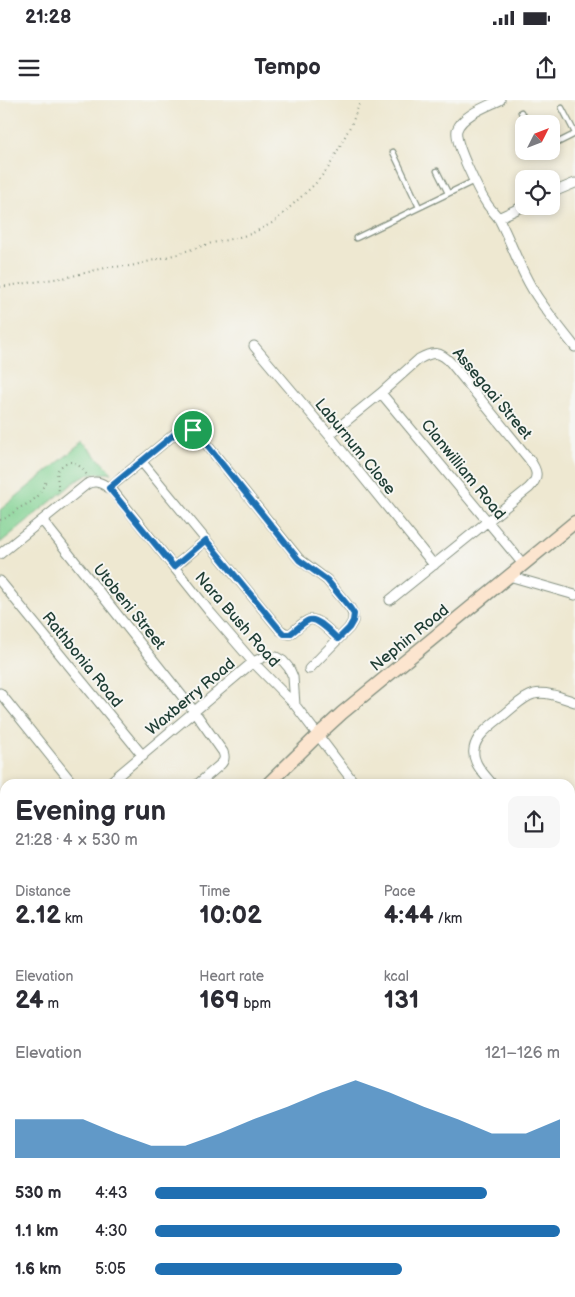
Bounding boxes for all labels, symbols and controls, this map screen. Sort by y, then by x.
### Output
text: 21:28 [25,6,71,29]
icon: menu [15,54,43,82]
text: Tempo [254,54,321,81]
icon: share [532,54,560,82]
north arrow [515,115,560,160]
map controls [515,115,560,215]
button: locate [515,170,560,215]
street label: Assegaai Street [448,344,536,444]
street label: Laburnum Close [310,395,400,499]
pin [172,409,214,451]
icon: arrive [179,416,207,444]
street label: Clanwilliam Road [417,416,509,524]
street label: Utobeni Street [89,560,169,654]
street label: Nara Bush Road [190,569,283,671]
street label: Nephin Road [367,601,453,676]
street label: Rathbonia Road [38,608,126,711]
street label: Waxberry Road [143,654,239,740]
text: Evening run [15,795,166,828]
button: share [508,796,560,848]
text: 21:28 · 4 × 530 m [15,831,138,850]
text: Distance [15,883,71,900]
text: Time [199,883,230,900]
text: Pace [384,883,416,900]
text: 2.12 [15,900,61,931]
text: 10:02 [199,900,262,931]
text: 4:44 [384,900,434,931]
text: km [61,910,83,927]
text: /km [434,910,462,927]
text: Elevation [15,968,73,985]
text: Heart rate [199,968,264,985]
text: kcal [384,968,409,985]
text: 24 [15,985,44,1016]
text: 169 [199,985,240,1016]
text: 131 [384,985,419,1016]
text: m [44,995,59,1012]
text: bpm [240,995,271,1012]
text: Elevation [15,1044,82,1063]
text: 121–126 m [485,1044,560,1063]
text: 530 m [15,1184,62,1203]
text: 4:43 [95,1184,128,1203]
text: 1.1 km [15,1222,58,1241]
text: 4:30 [95,1222,127,1241]
text: 1.6 km [15,1260,61,1279]
text: 5:05 [95,1260,126,1279]

